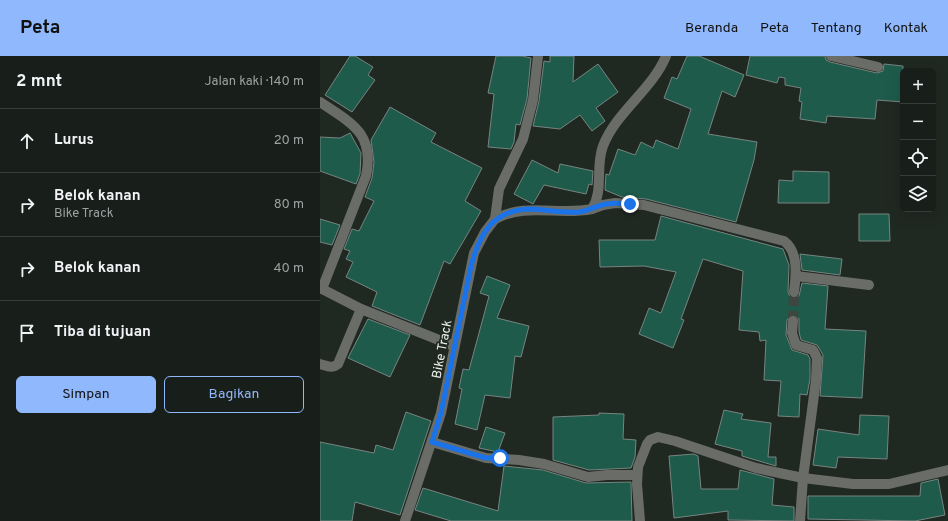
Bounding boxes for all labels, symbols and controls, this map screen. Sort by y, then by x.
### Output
text: Peta [20,16,60,40]
text: Beranda [685,20,738,37]
text: Peta [760,20,789,37]
text: Tentang [811,20,862,37]
text: Kontak [884,20,928,37]
map controls [900,68,936,212]
button: + [900,68,936,104]
text: 2 mnt [16,71,62,93]
text: Jalan kaki · 140 m [204,74,304,90]
button: − [900,104,936,140]
icon: ahead [16,130,38,152]
text: Lurus [54,131,94,150]
text: 20 m [274,133,304,149]
button: locate [900,140,936,176]
button: layers [900,176,936,212]
text: Belok kanan [54,187,141,206]
icon: right [16,194,38,216]
route end [621,195,639,213]
text: 80 m [274,197,304,213]
text: Bike Track [54,206,114,222]
icon: right [16,258,38,280]
text: Belok kanan [54,259,141,278]
text: 40 m [274,261,304,277]
street label: Bike Track [429,319,457,380]
icon: arrive [16,322,38,344]
text: Tiba di tujuan [54,323,151,342]
button: Simpan [16,376,156,413]
button: Bagikan [164,376,304,413]
route start [491,449,509,467]

